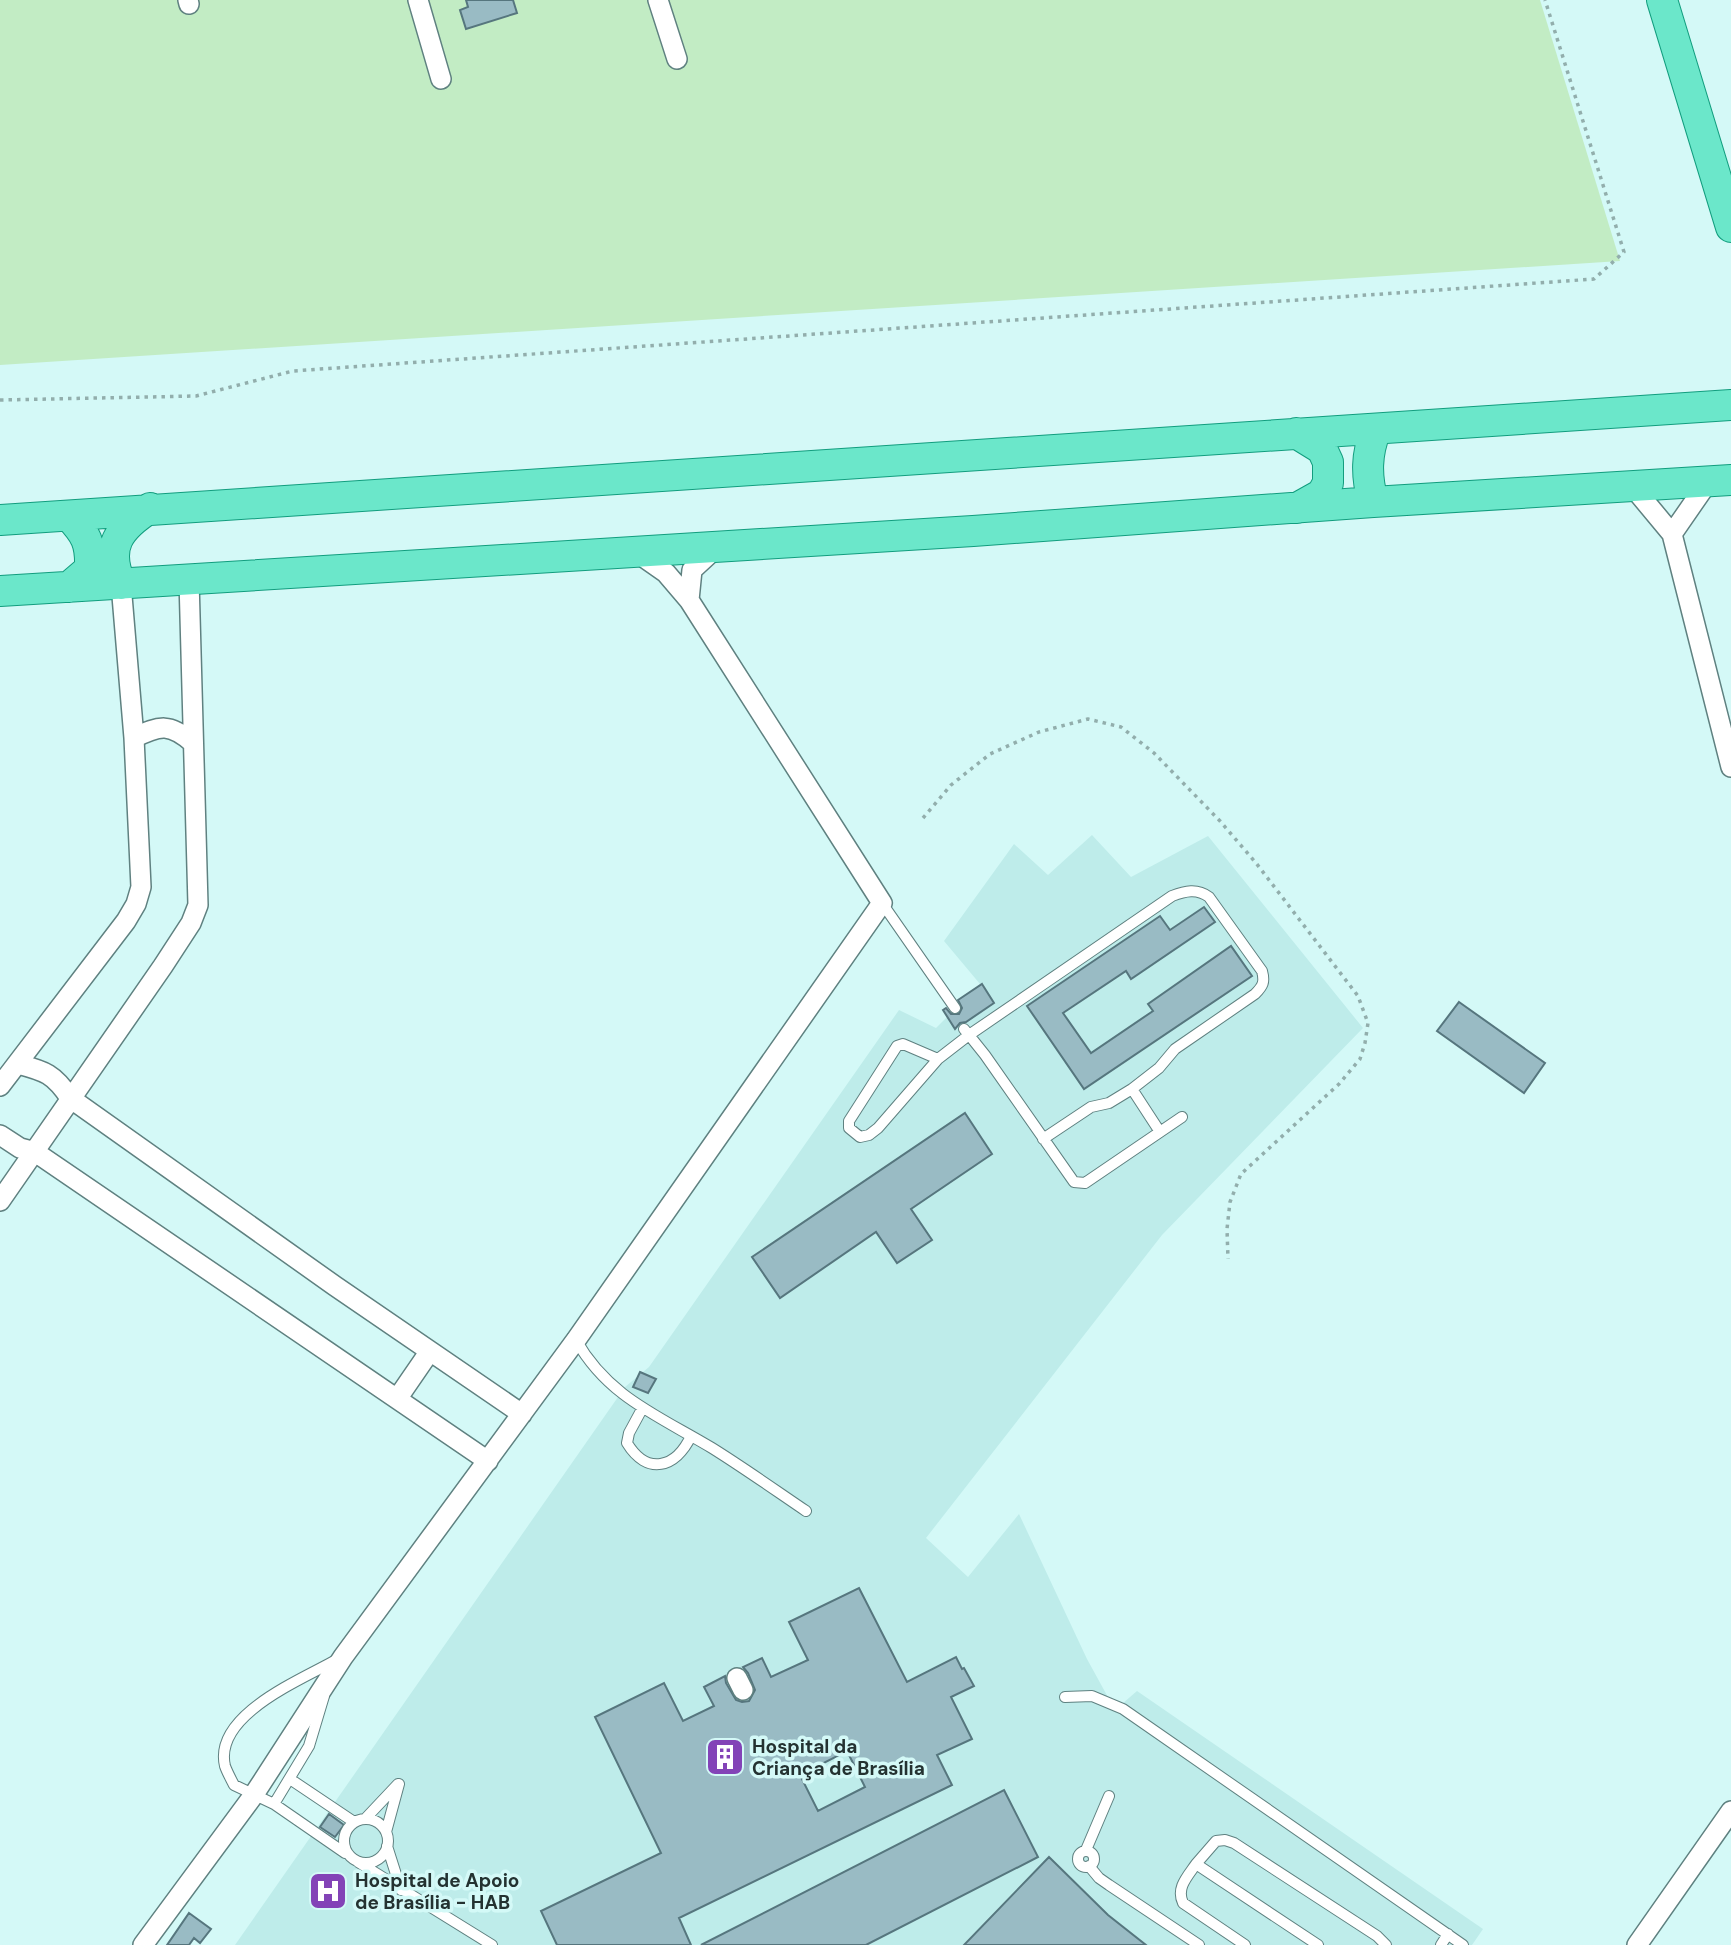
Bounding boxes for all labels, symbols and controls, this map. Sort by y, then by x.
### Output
place label: Hospital da Criança de Brasília [752,1734,925,1781]
building icon: Hospital da Criança de Brasília [704,1736,746,1778]
place label: Hospital de Apoio de Brasília - HAB [355,1868,519,1915]
hospital icon: Hospital de Apoio de Brasília - HAB [307,1870,349,1912]

